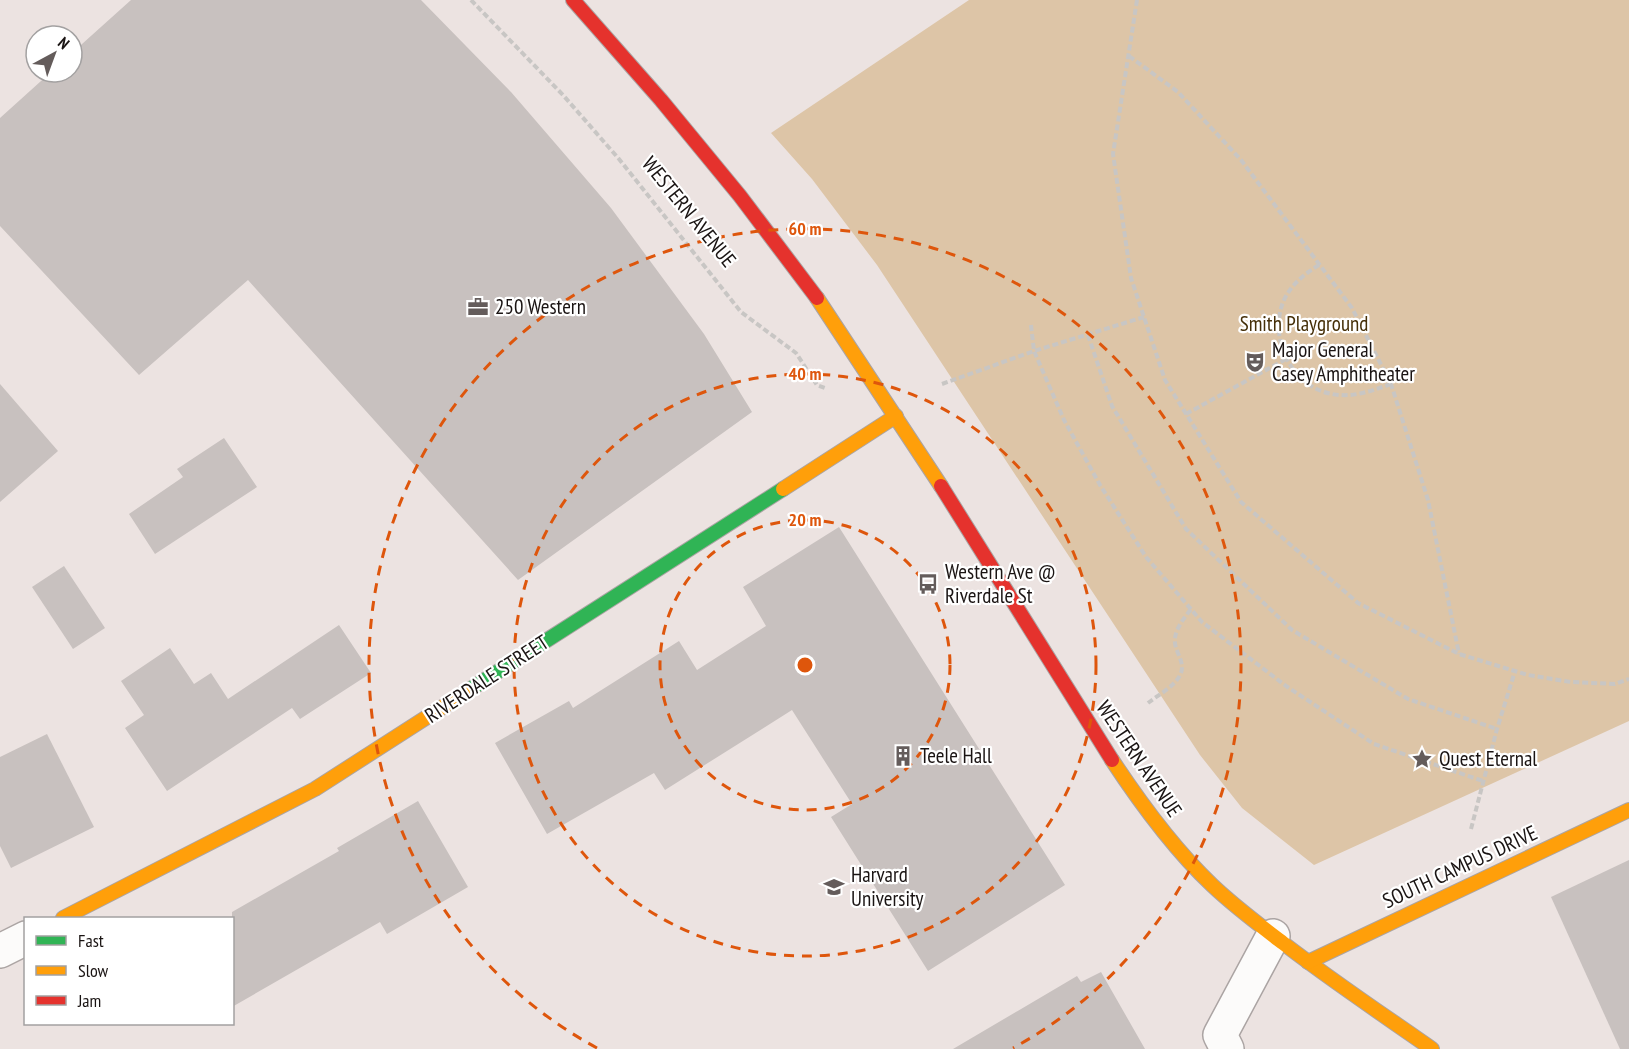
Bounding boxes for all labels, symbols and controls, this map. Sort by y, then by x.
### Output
north arrow [24,24,84,84]
text: N [54,32,74,53]
street label: WESTERN AVENUE [636,151,742,273]
text: 60 m [789,217,821,240]
place label: 250 Western [495,293,586,320]
office icon: 250 Western [466,295,490,319]
park label: Smith Playground [1240,310,1368,337]
place label: Major General Casey Amphitheater [1272,336,1415,387]
theatre icon: Major General Casey Amphitheater [1243,350,1267,374]
text: 40 m [789,362,821,385]
text: 20 m [789,508,821,531]
place label: Western Ave @ Riverdale St [945,558,1056,609]
bus stop icon: Western Ave @ Riverdale St [916,572,940,596]
street label: RIVERDALE STREET [420,628,554,729]
centre of rings [795,655,815,675]
street label: WESTERN AVENUE [1091,695,1188,822]
place label: Teele Hall [920,742,992,769]
building icon: Teele Hall [891,744,915,768]
place label: Quest Eternal [1439,745,1537,772]
place icon: Quest Eternal [1410,747,1434,771]
street label: SOUTH CAMPUS DRIVE [1378,819,1541,914]
place label: Harvard University [851,861,924,912]
school or university icon: Harvard University [822,875,846,899]
legend [24,917,234,1025]
text: Fast [78,929,104,952]
text: Slow [78,959,109,982]
text: Jam [77,989,101,1012]

